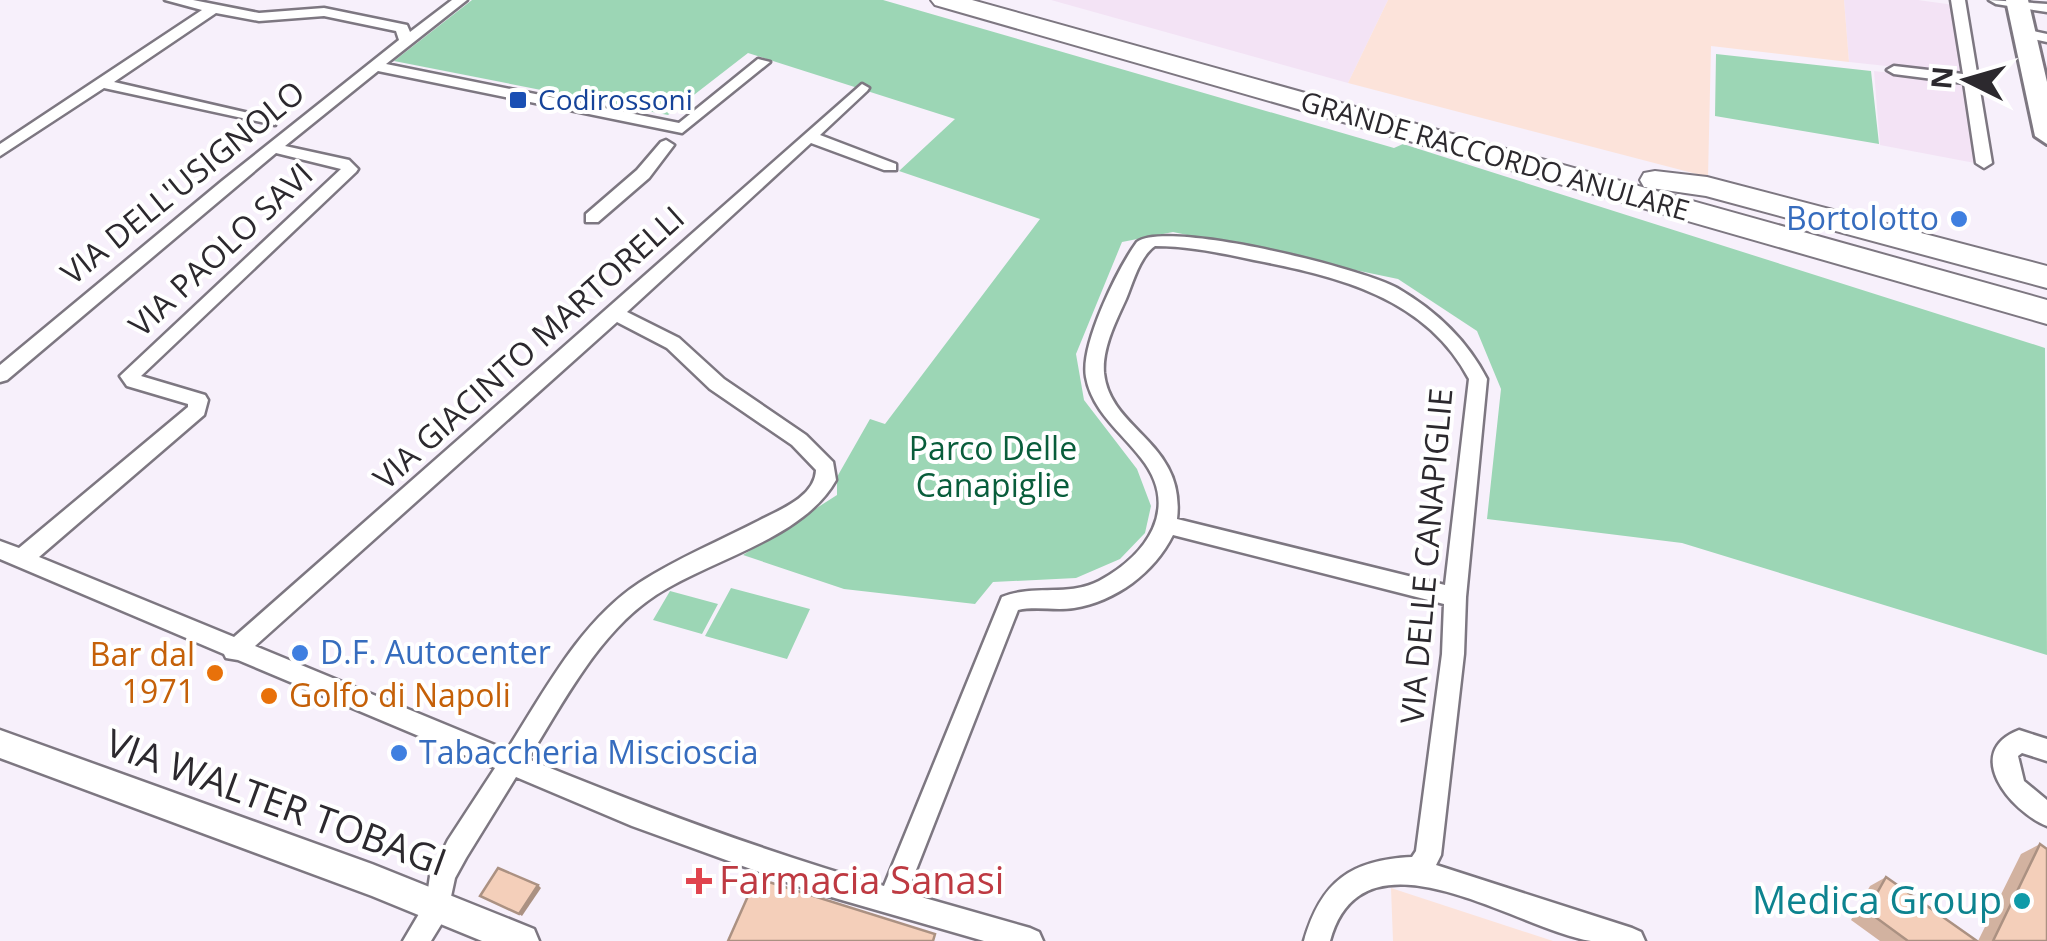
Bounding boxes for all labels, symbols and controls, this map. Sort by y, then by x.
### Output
north arrow [1917,30,2017,130]
text: N [1921,65,1961,91]
street label: VIA DELL'USIGNOLO [51,70,313,293]
place label: Codirossoni [538,80,693,118]
street label: GRANDE RACCORDO ANULARE [1297,81,1694,229]
marker: Codirossoni [507,89,529,111]
street label: VIA PAOLO SAVI [119,152,321,345]
street label: VIA GIACINTO MARTORELLI [363,196,693,498]
place label: Bortolotto [1786,196,1939,239]
marker: Bortolotto [1948,208,1970,230]
street label: VIA DELLE CANAPIGLIE [1389,386,1462,725]
park label: Parco Delle Canapiglie [909,426,1077,506]
place label: D.F. Autocenter [320,630,551,673]
place label: Bar dal 1971 [90,632,195,712]
marker: D.F. Autocenter [289,642,311,664]
marker: Bar dal 1971 [204,662,226,684]
place label: Golfo di Napoli [289,673,511,716]
marker: Golfo di Napoli [258,685,280,707]
street label: VIA WALTER TOBAGI [99,715,454,887]
place label: Tabaccheria Miscioscia [419,730,758,773]
marker: Tabaccheria Miscioscia [388,742,410,764]
place label: Farmacia Sanasi [719,853,1004,905]
marker: Farmacia Sanasi [688,870,710,892]
place label: Medica Group [1752,873,2002,925]
marker: Medica Group [2011,890,2033,912]

